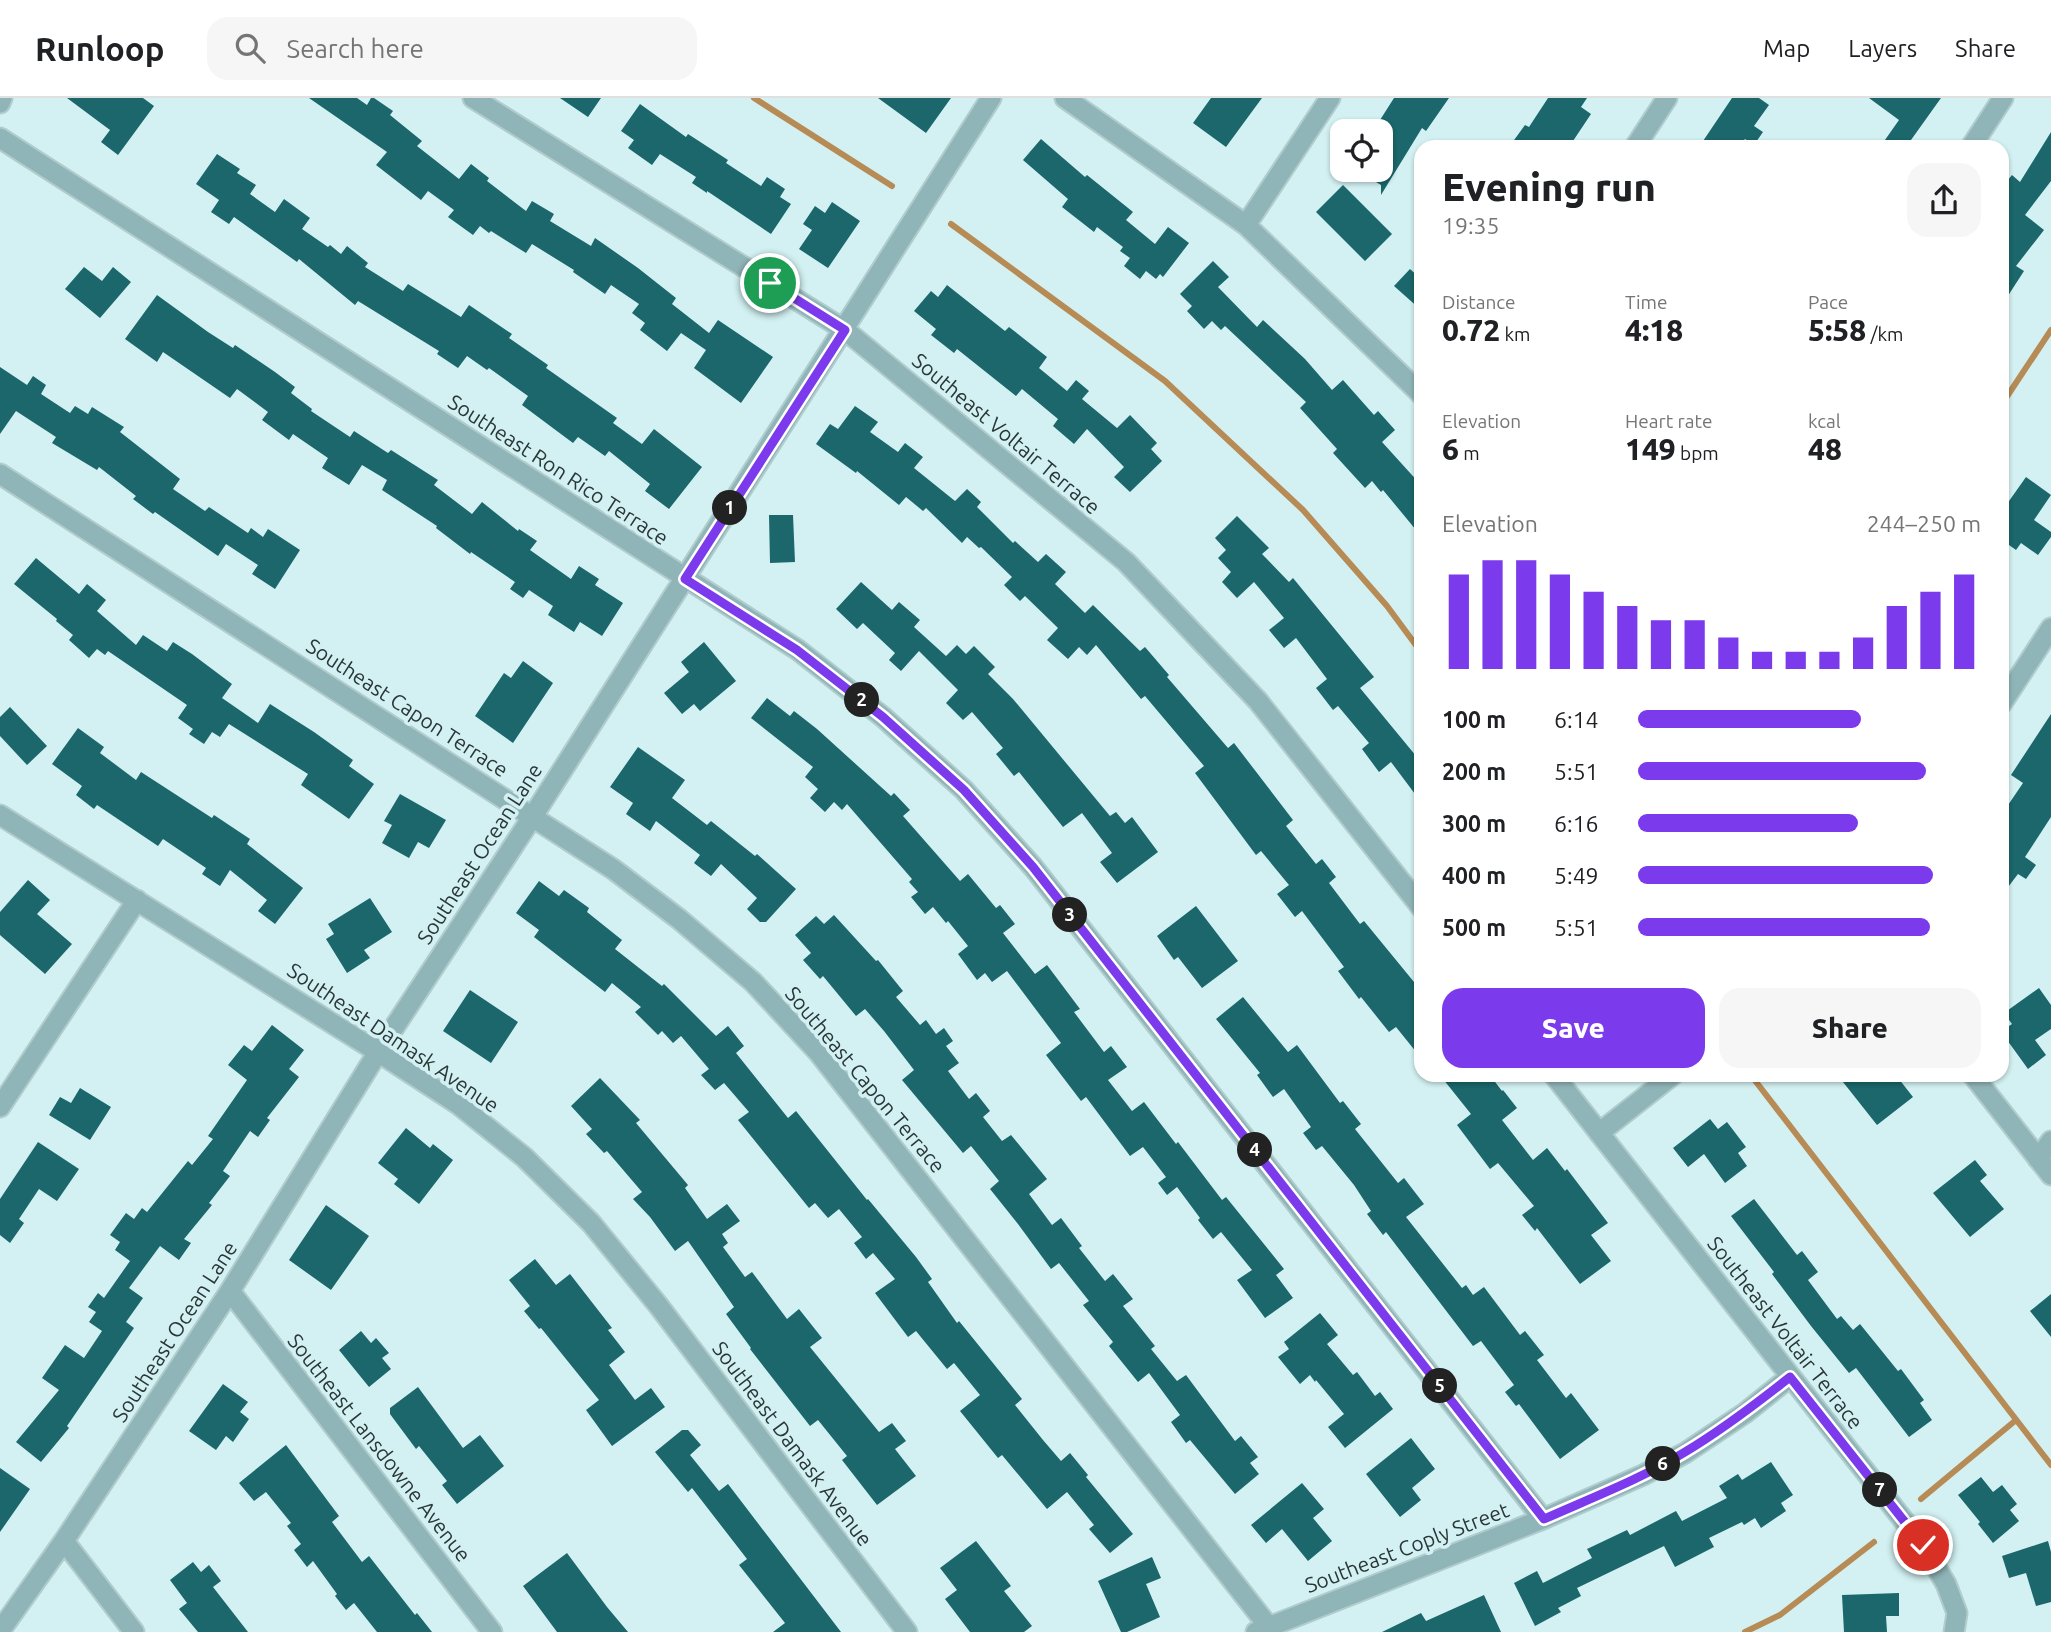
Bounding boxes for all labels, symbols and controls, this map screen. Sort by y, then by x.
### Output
search box [207,17,697,80]
icon: search [231,29,269,67]
text: Runloop [35,30,165,67]
text: Search here [287,34,424,63]
text: Map [1763,35,1810,62]
text: Layers [1848,35,1917,62]
text: Share [1955,35,2016,62]
map controls [1330,119,1393,182]
button: locate [1330,119,1393,182]
button: share [1907,163,1981,237]
text: Evening run [1442,166,1656,208]
text: 19:35 [1442,213,1500,238]
pin [740,253,800,313]
icon: arrive [751,264,789,302]
text: Distance [1442,291,1516,313]
text: Time [1625,291,1667,313]
text: Pace [1808,291,1848,313]
text: 0.72 [1442,313,1500,347]
text: 4:18 [1625,313,1683,347]
text: 5:58 [1808,313,1866,347]
text: km [1500,323,1530,345]
text: /km [1866,323,1904,345]
street label: Southeast Voltair Terrace [908,348,1105,519]
street label: Southeast Ron Rico Terrace [444,389,673,549]
text: Elevation [1442,410,1521,432]
text: Heart rate [1625,410,1712,432]
text: kcal [1808,410,1841,432]
text: 6 [1442,432,1459,466]
text: 149 [1625,432,1676,466]
text: 48 [1808,432,1842,466]
text: m [1459,442,1480,464]
text: bpm [1676,442,1719,464]
pin: 1 [712,490,748,526]
text: 1 [724,496,735,518]
text: Elevation [1442,511,1538,536]
text: 244–250 m [1867,511,1981,536]
street label: Southeast Capon Terrace [302,633,513,781]
pin: 2 [844,682,880,718]
text: 2 [856,688,867,710]
text: 100 m [1442,707,1506,732]
text: 6:14 [1554,707,1599,732]
street label: Southeast Ocean Lane [412,759,547,948]
text: 200 m [1442,759,1506,784]
text: 5:51 [1554,759,1599,784]
text: 300 m [1442,811,1506,836]
text: 6:16 [1554,811,1599,836]
text: 400 m [1442,863,1506,888]
text: 5:49 [1554,863,1599,888]
pin: 3 [1052,898,1088,932]
text: 3 [1064,903,1075,925]
text: 500 m [1442,915,1506,940]
text: 5:51 [1554,915,1599,940]
street label: Southeast Damask Avenue [283,957,504,1117]
street label: Southeast Capon Terrace [781,981,951,1177]
button: Save [1442,988,1705,1068]
button: Share [1719,988,1981,1068]
pin: 4 [1238,1132,1272,1168]
text: 4 [1249,1138,1260,1160]
street label: Southeast Voltair Terrace [1703,1231,1868,1433]
street label: Southeast Ocean Lane [107,1237,242,1426]
street label: Southeast Lansdowne Avenue [283,1329,476,1566]
street label: Southeast Damask Avenue [708,1336,878,1550]
pin: 5 [1422,1368,1458,1404]
text: 5 [1434,1374,1445,1396]
pin: 6 [1646,1446,1680,1482]
text: 6 [1657,1452,1668,1474]
pin: 7 [1862,1472,1898,1508]
text: 7 [1874,1478,1885,1500]
street label: Southeast Coply Street [1301,1497,1512,1597]
pin [1893,1515,1953,1575]
icon: check [1904,1526,1942,1564]

